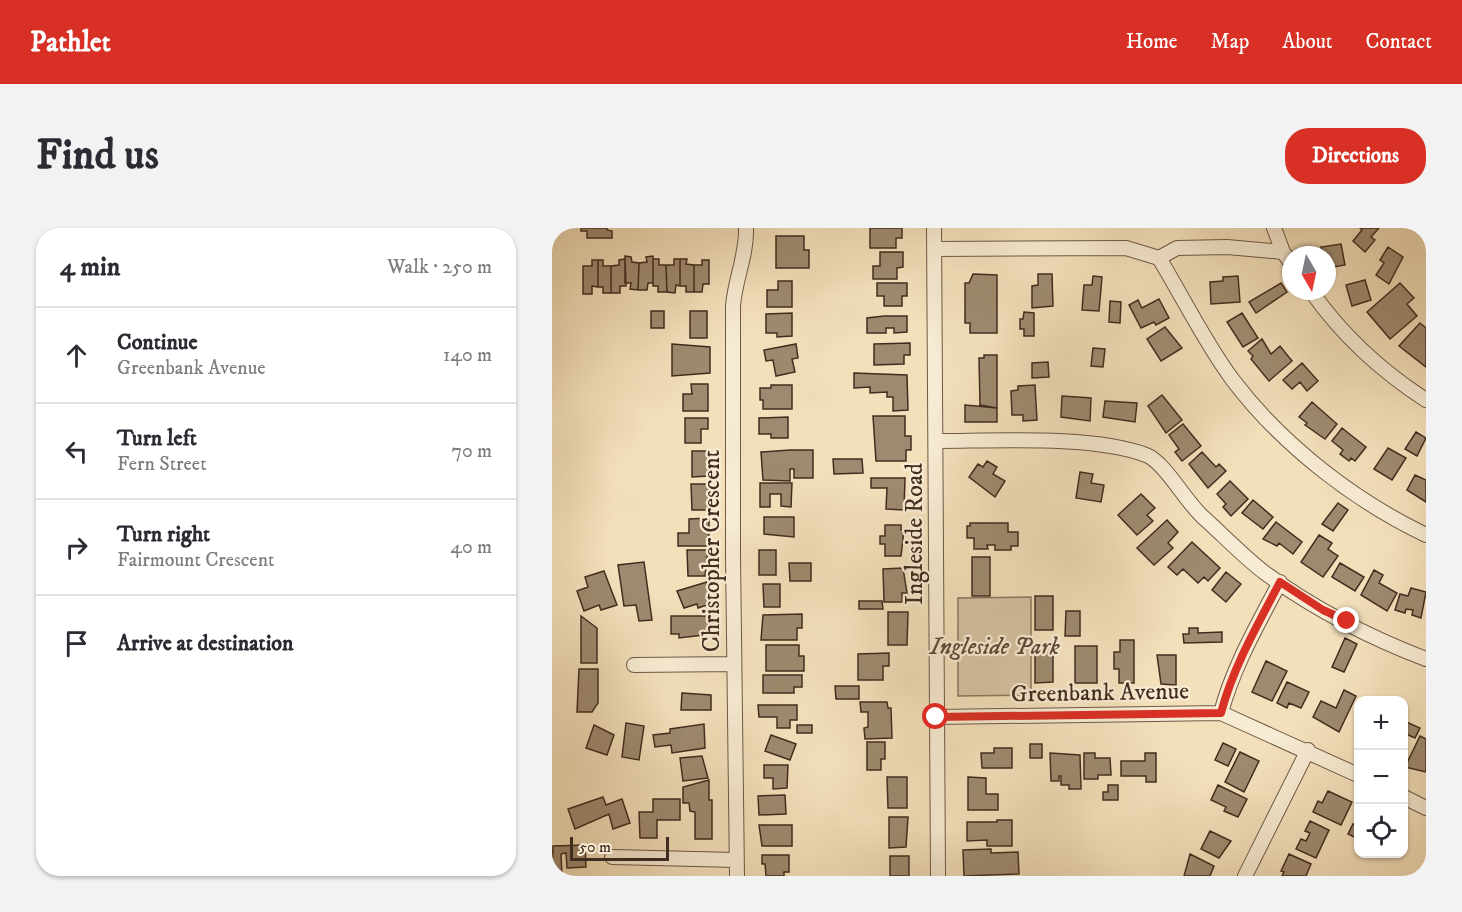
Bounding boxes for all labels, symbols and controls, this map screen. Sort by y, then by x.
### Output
text: Pathlet [30,25,111,60]
text: Home [1126,29,1178,55]
text: Map [1211,29,1249,55]
text: About [1282,29,1333,55]
text: Contact [1366,29,1432,55]
button: Directions [1285,128,1426,184]
text: Find us [36,130,159,182]
north arrow [1282,246,1336,300]
text: 4 min [60,251,120,284]
text: Walk · 250 m [387,255,492,280]
text: Continue [117,329,198,356]
icon: ahead [60,339,93,372]
text: 140 m [443,343,492,368]
text: Greenbank Avenue [117,356,266,381]
text: Turn left [117,425,197,452]
icon: left [60,435,93,468]
text: 70 m [451,439,492,464]
street label: Christopher Crescent [697,449,727,652]
text: Fern Street [117,452,207,477]
street label: Ingleside Road [900,463,930,605]
text: Turn right [117,521,210,548]
icon: right [60,531,93,564]
text: 40 m [450,535,492,560]
text: Fairmount Crescent [117,548,274,573]
route end [1333,607,1359,633]
icon: arrive [60,627,93,660]
text: Arrive at destination [117,630,294,657]
park label: Ingleside Park [928,632,1060,662]
street label: Greenbank Avenue [1011,676,1189,710]
map controls [1354,696,1408,858]
button: + [1354,696,1408,750]
route start [922,703,948,729]
button: − [1354,750,1408,804]
button: locate [1354,804,1408,858]
scale bar [570,834,669,862]
text: 50 m [579,837,611,857]

